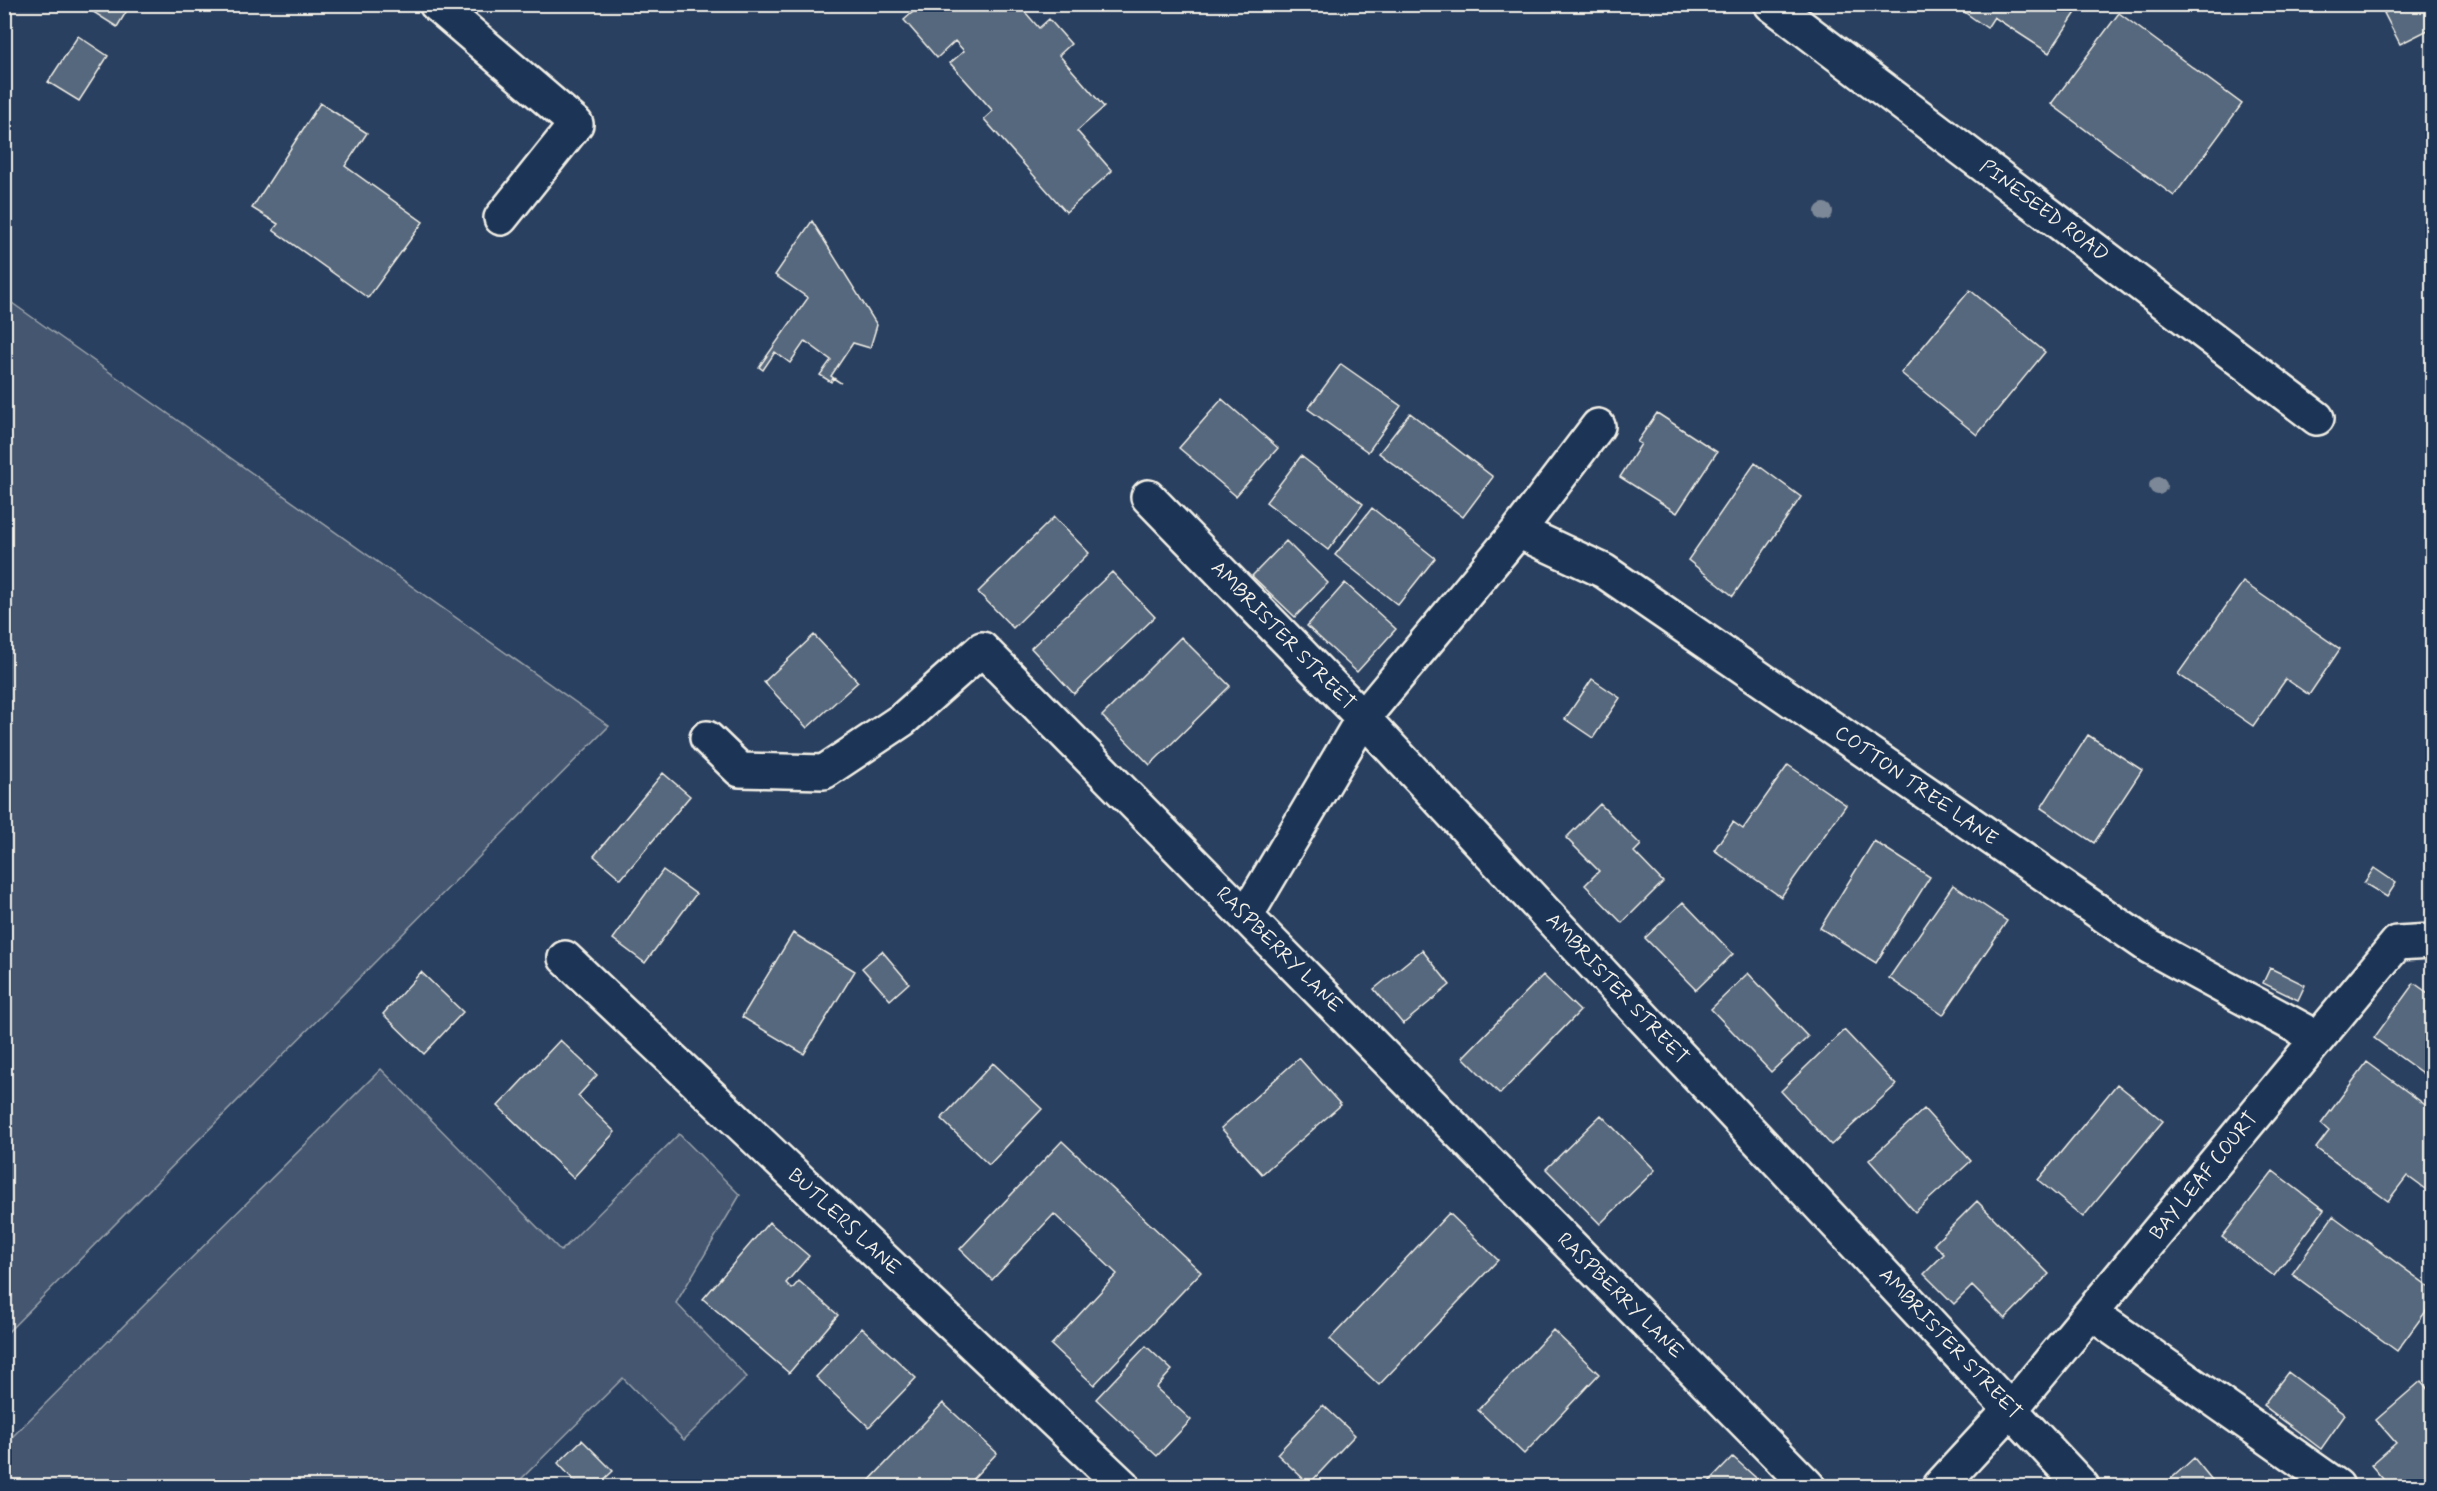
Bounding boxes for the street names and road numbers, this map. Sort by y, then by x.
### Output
street label: PINESEED ROAD [1974,154,2114,268]
street label: AMBRISTER STREET [1204,555,1362,717]
street label: COTTON TREE LANE [1829,719,2003,853]
street label: RASPBERRY LANE [1210,881,1348,1019]
street label: AMBRISTER STREET [1539,907,1695,1071]
street label: BAY LEAF COURT [2144,1106,2264,1246]
street label: BUTLERS LANE [782,1162,906,1282]
street label: RASPBERRY LANE [1551,1227,1689,1365]
street label: AMBRISTER STREET [1872,1262,2028,1426]

